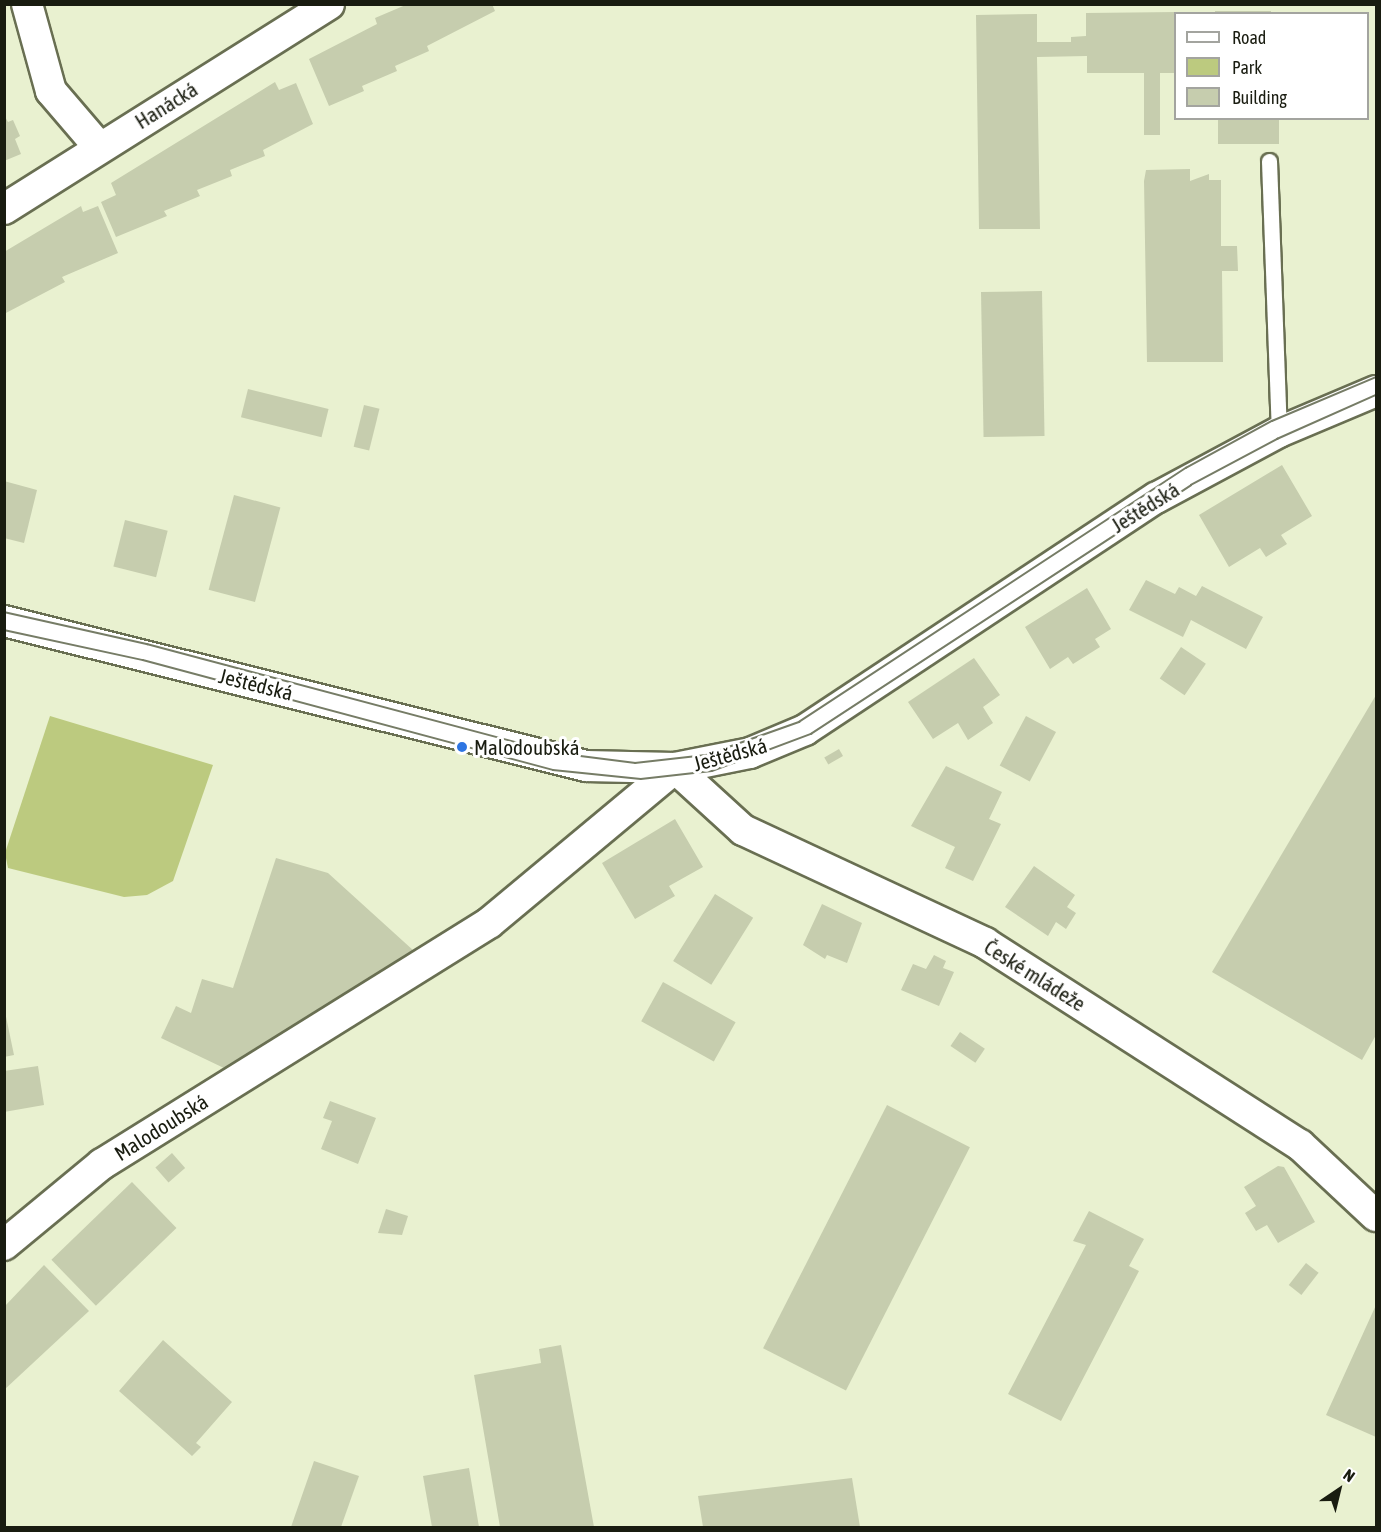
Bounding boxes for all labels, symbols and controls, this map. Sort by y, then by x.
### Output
legend [1174,12,1369,120]
text: Road [1232,27,1266,48]
text: Park [1232,57,1262,78]
street label: Hanácká [130,76,202,134]
text: Building [1232,87,1287,108]
street label: Ještědská [1106,476,1184,538]
street label: Ještědská [216,663,296,705]
street label: Ještědská [690,732,770,776]
place label: Malodoubská [474,734,579,760]
marker: Malodoubská [455,740,469,754]
street label: České mládeže [980,934,1090,1016]
street label: Malodoubská [110,1088,212,1166]
north arrow [1309,1460,1369,1520]
text: N [1340,1465,1358,1485]

